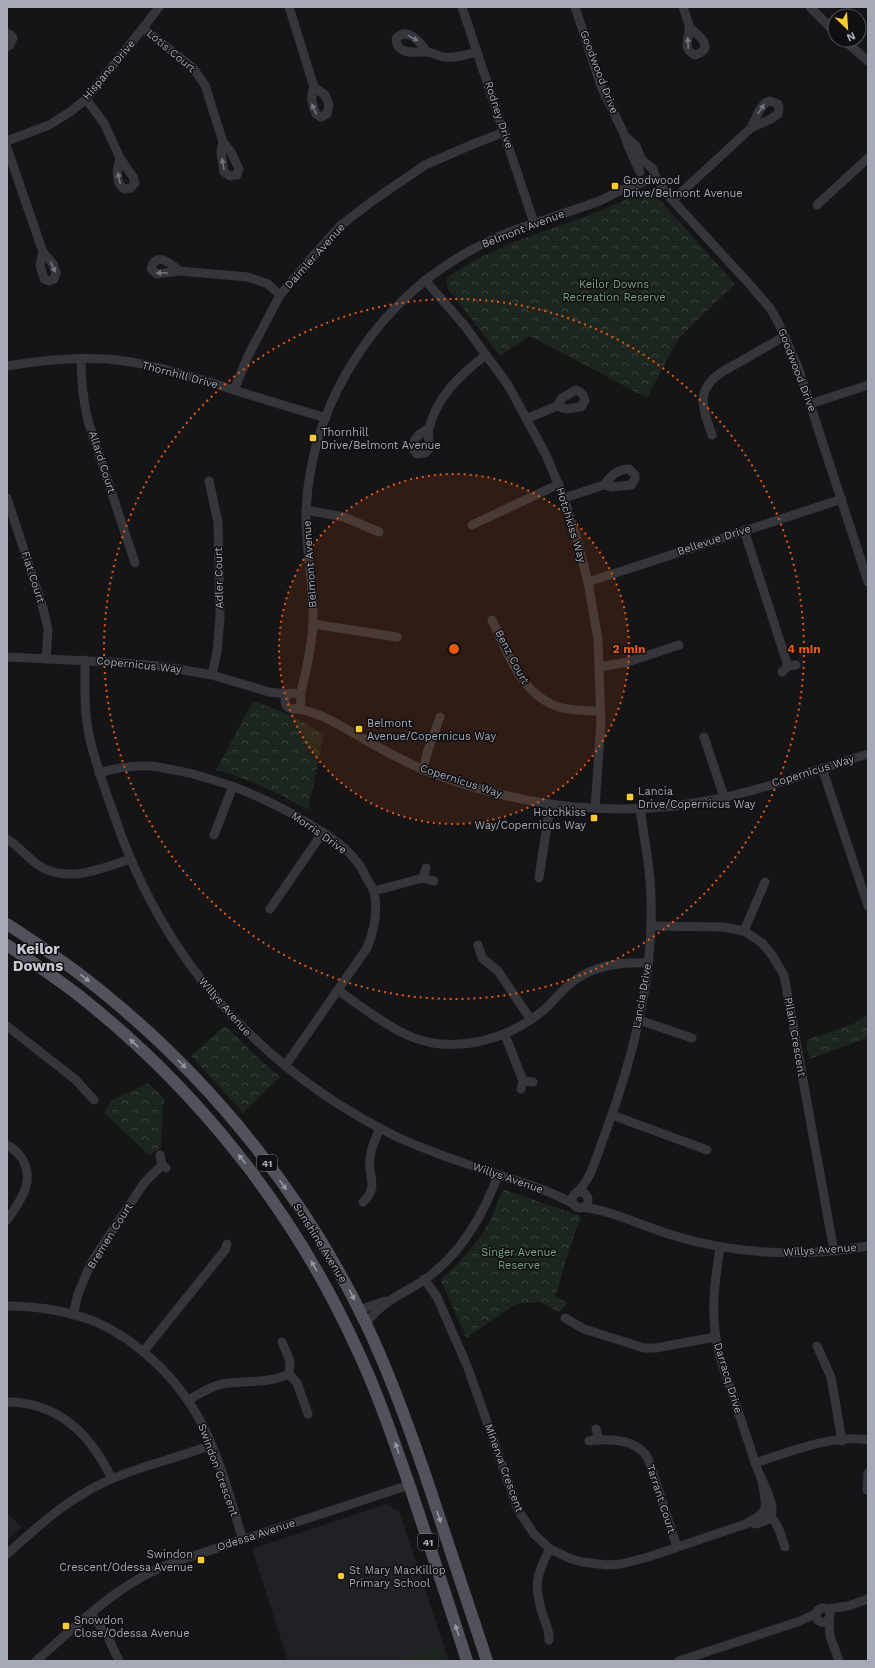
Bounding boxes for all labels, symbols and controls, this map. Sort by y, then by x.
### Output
north arrow [827,8,867,48]
street label: Lotis Court [144,27,198,75]
street label: Goodwood Drive [577,28,621,116]
text: N [845,29,857,44]
one-way arrow [407,35,419,41]
one-way arrow [685,36,691,49]
street label: Hispano Drive [80,37,138,103]
street label: Rodney Drive [482,80,516,150]
one-way arrow [311,103,318,115]
one-way arrow [758,103,765,115]
one-way arrow [219,157,225,170]
one-way arrow [115,172,121,184]
place label: Goodwood Drive/Belmont Avenue [623,174,743,200]
marker: Goodwood Drive/Belmont Avenue [610,181,620,191]
street label: Belmont Avenue [480,207,566,251]
street label: Daimler Avenue [282,221,348,291]
one-way arrow [50,261,57,273]
one-way arrow [155,270,168,276]
park label: Keilor Downs Recreation Reserve [562,278,666,304]
street label: Goodwood Drive [775,326,819,414]
street label: Thornhill Drive [140,359,220,391]
place label: Thornhill Drive/Belmont Avenue [321,426,441,452]
street label: Allard Court [86,429,118,495]
marker: Thornhill Drive/Belmont Avenue [308,433,318,443]
street label: Hotchkiss Way [553,486,589,565]
street label: Belmont Avenue [300,520,320,608]
street label: Bellevue Drive [676,522,752,558]
street label: Adler Court [212,547,226,609]
street label: Fiat Court [19,549,48,605]
street label: Benz Court [492,628,532,687]
centre of rings [447,642,461,656]
text: 2 min [613,642,645,656]
text: 4 min [787,642,821,656]
street label: Copernicus Way [96,654,183,676]
place label: Belmont Avenue/Copernicus Way [367,717,496,743]
marker: Belmont Avenue/Copernicus Way [354,724,364,734]
street label: Copernicus Way [770,752,856,790]
street label: Copernicus Way [418,762,504,801]
place label: Lancia Drive/Copernicus Way [638,785,756,811]
marker: Lancia Drive/Copernicus Way [625,792,635,802]
place label: Hotchkiss Way/Copernicus Way [475,806,586,832]
street label: Morris Drive [289,809,349,857]
marker: Hotchkiss Way/Copernicus Way [589,813,599,823]
district label: Keilor Downs [13,940,63,975]
street label: Lancia Drive [630,962,654,1030]
one-way arrow [79,974,90,982]
street label: Willys Avenue [196,975,254,1039]
street label: Pilain Crescent [782,996,808,1078]
one-way arrow [130,1039,139,1048]
one-way arrow [177,1059,187,1069]
one-way arrow [238,1153,246,1164]
road number: 41 [257,1155,277,1171]
street label: Willys Avenue [471,1160,545,1196]
one-way arrow [279,1180,287,1190]
street label: Bremen Court [85,1200,136,1271]
street label: Sunshine Avenue [290,1201,350,1285]
street label: Willys Avenue [783,1241,857,1259]
park label: Singer Avenue Reserve [481,1246,557,1272]
one-way arrow [311,1261,318,1272]
one-way arrow [349,1290,355,1301]
street label: Darracq Drive [711,1341,745,1415]
street label: Swindon Crescent [195,1422,241,1519]
street label: Minerva Crescent [482,1422,526,1514]
one-way arrow [393,1442,399,1454]
street label: Tarrant Court [644,1463,678,1535]
one-way arrow [437,1511,443,1523]
street label: Odessa Avenue [215,1516,297,1554]
road number: 41 [418,1534,438,1550]
place label: Swindon Crescent/Odessa Avenue [59,1548,193,1574]
marker: Swindon Crescent/Odessa Avenue [196,1555,206,1565]
place label: St Mary MacKillop Primary School [349,1564,446,1590]
marker: St Mary MacKillop Primary School [336,1571,346,1581]
place label: Snowdon Close/Odessa Avenue [74,1614,190,1640]
marker: Snowdon Close/Odessa Avenue [61,1621,71,1631]
one-way arrow [454,1624,460,1636]

